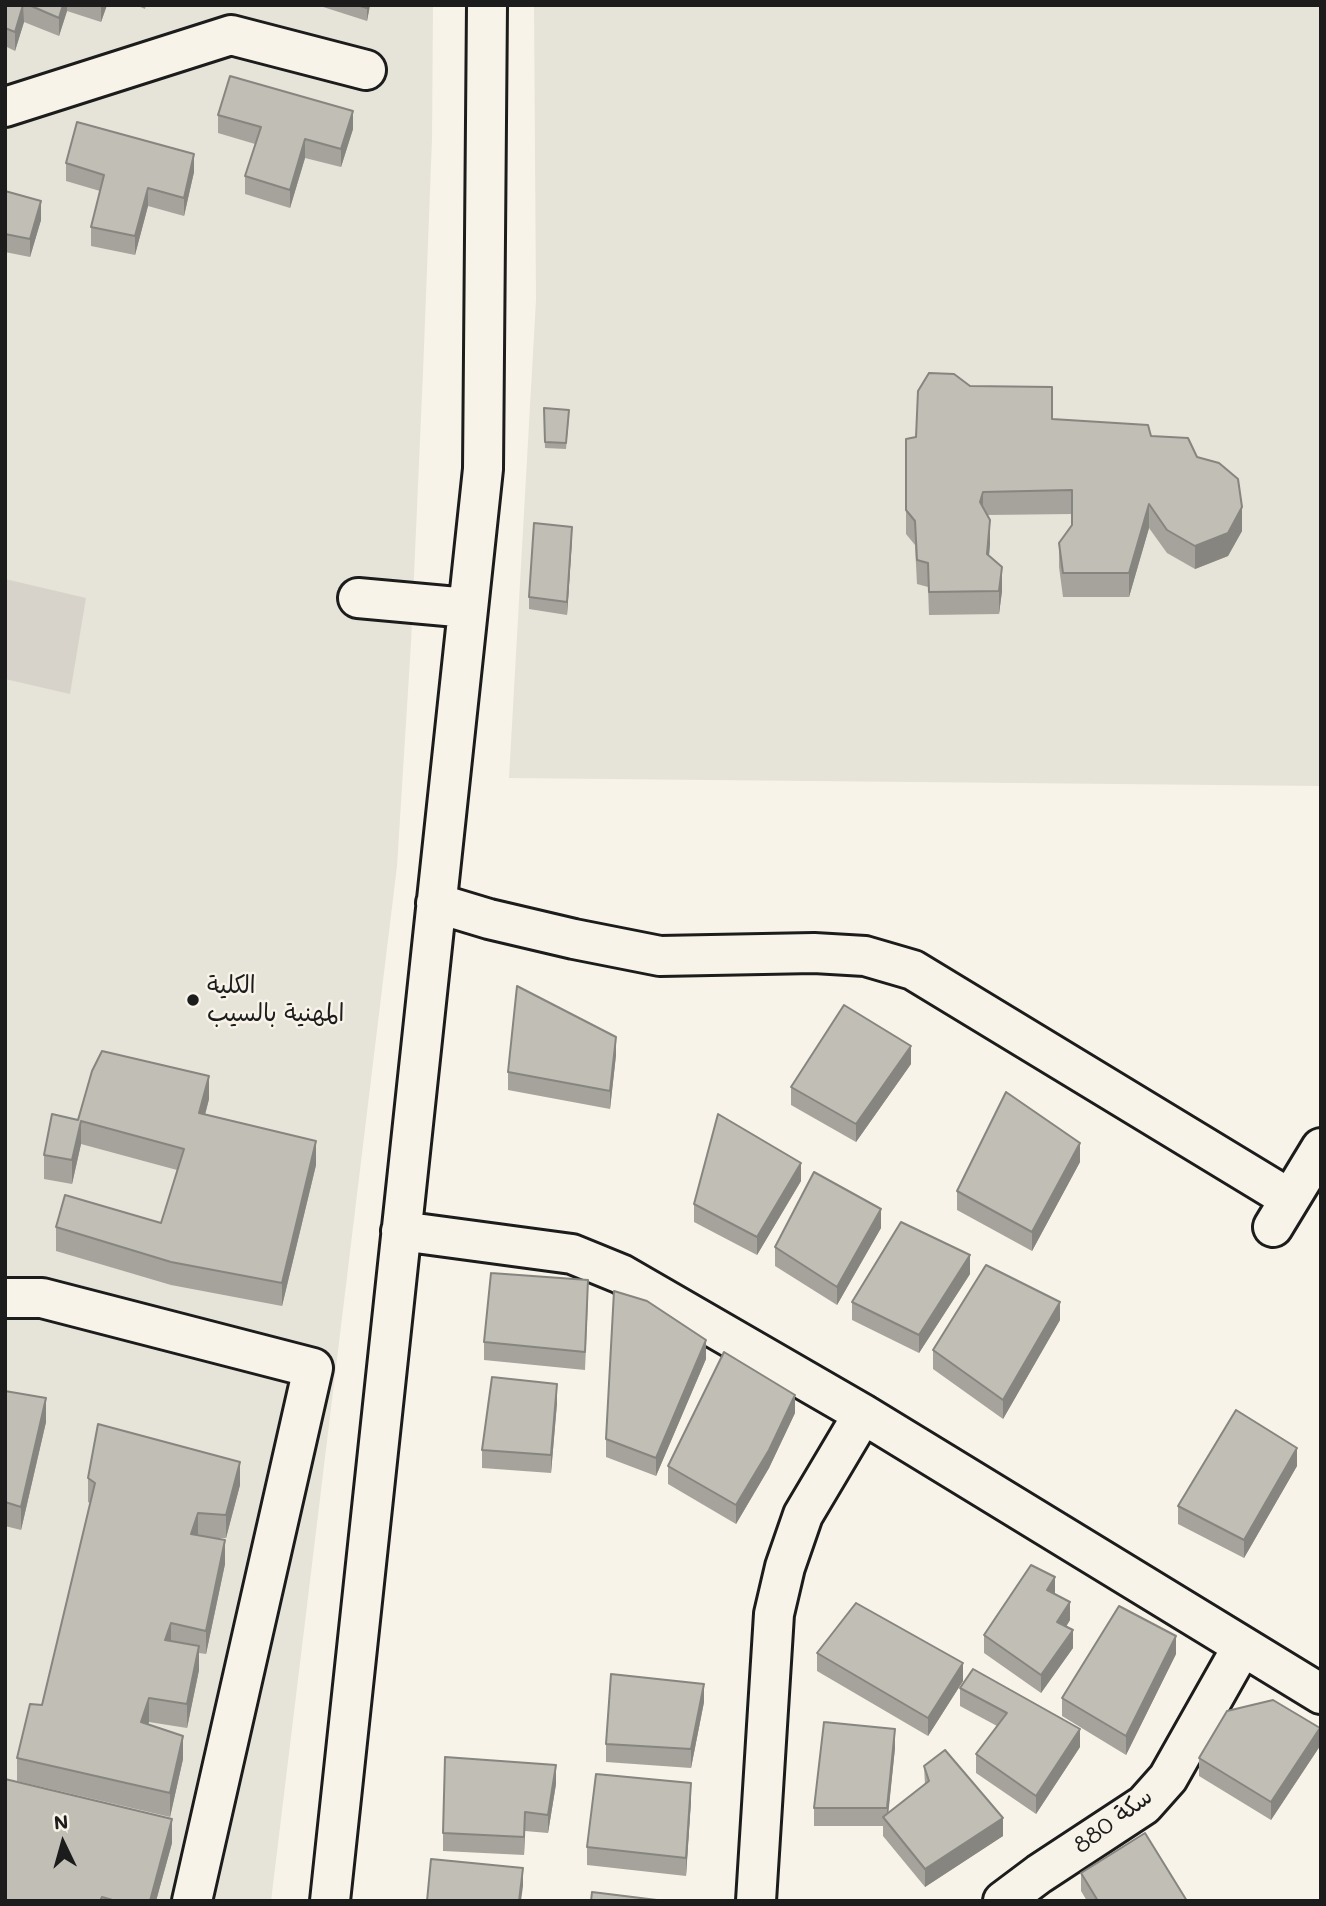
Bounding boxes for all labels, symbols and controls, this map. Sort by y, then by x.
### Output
place label: الكلية المهنية بالسيب [207,972,344,1028]
marker: الكلية المهنية بالسيب [185,992,201,1008]
street label: سكة 880 [1068,1782,1158,1860]
north arrow [28,1808,98,1878]
text: N [53,1809,69,1835]

